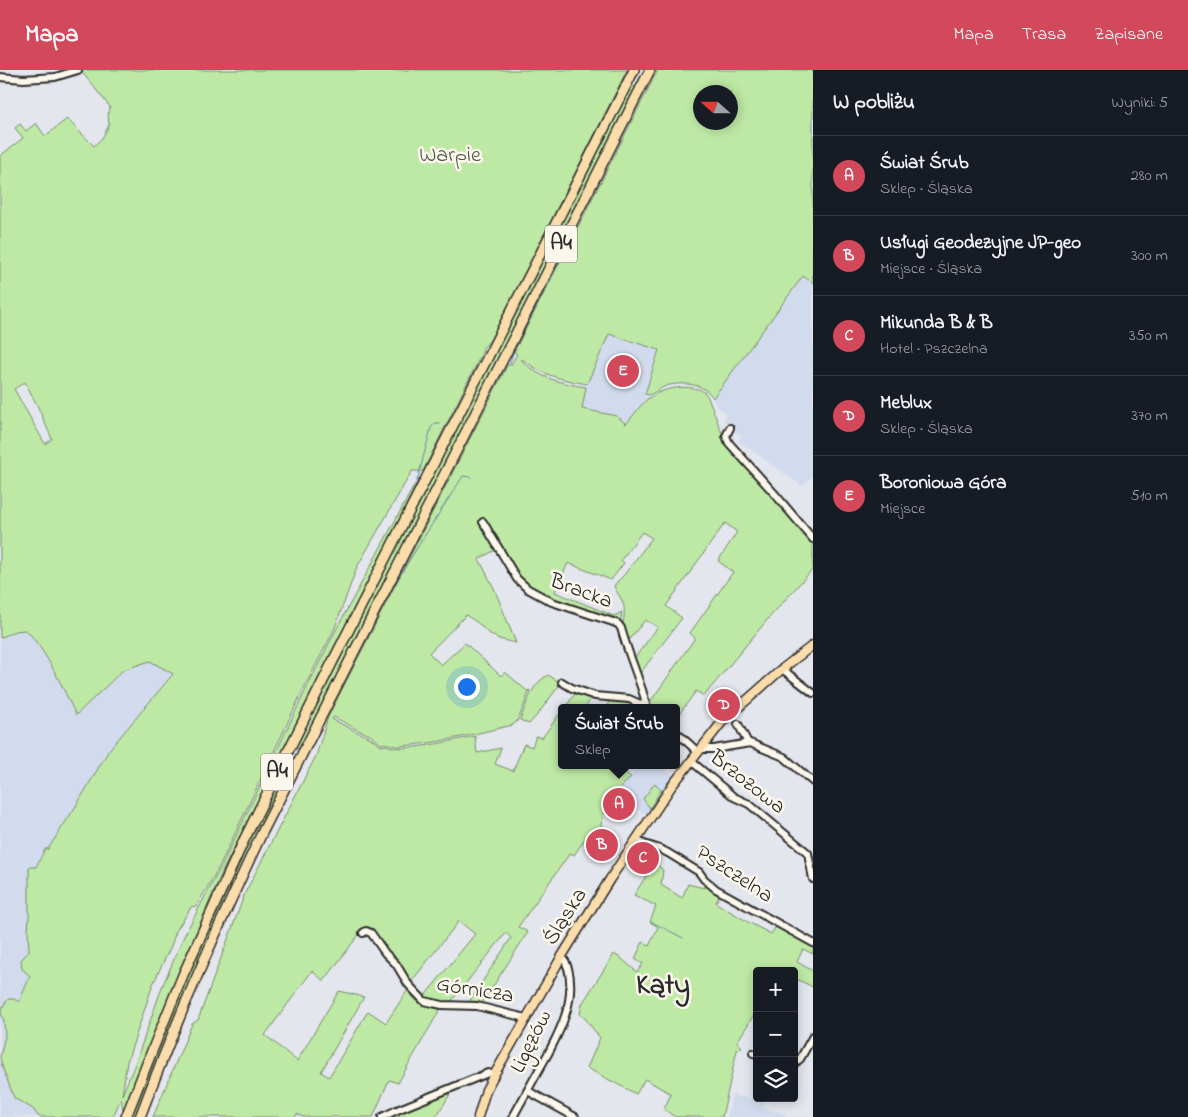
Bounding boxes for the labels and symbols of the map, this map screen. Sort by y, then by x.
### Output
north arrow [693,85,738,130]
park label: Warpie [419,140,481,172]
road number: A4 [545,226,577,262]
pin: E [607,352,639,390]
street label: Bracka [544,566,617,618]
your location [454,674,480,700]
pin: D [708,686,740,724]
street label: Brzozowa [701,742,792,823]
road number: A4 [261,754,293,790]
pin: A [603,785,635,823]
pin: B [586,826,618,864]
street label: Pszczelna [689,838,779,912]
pin: C [627,839,659,877]
street label: Śląska [536,882,596,952]
district label: Kąty [636,966,690,1007]
street label: Górnicza [434,969,516,1013]
street label: Ligęzów [503,1005,562,1080]

